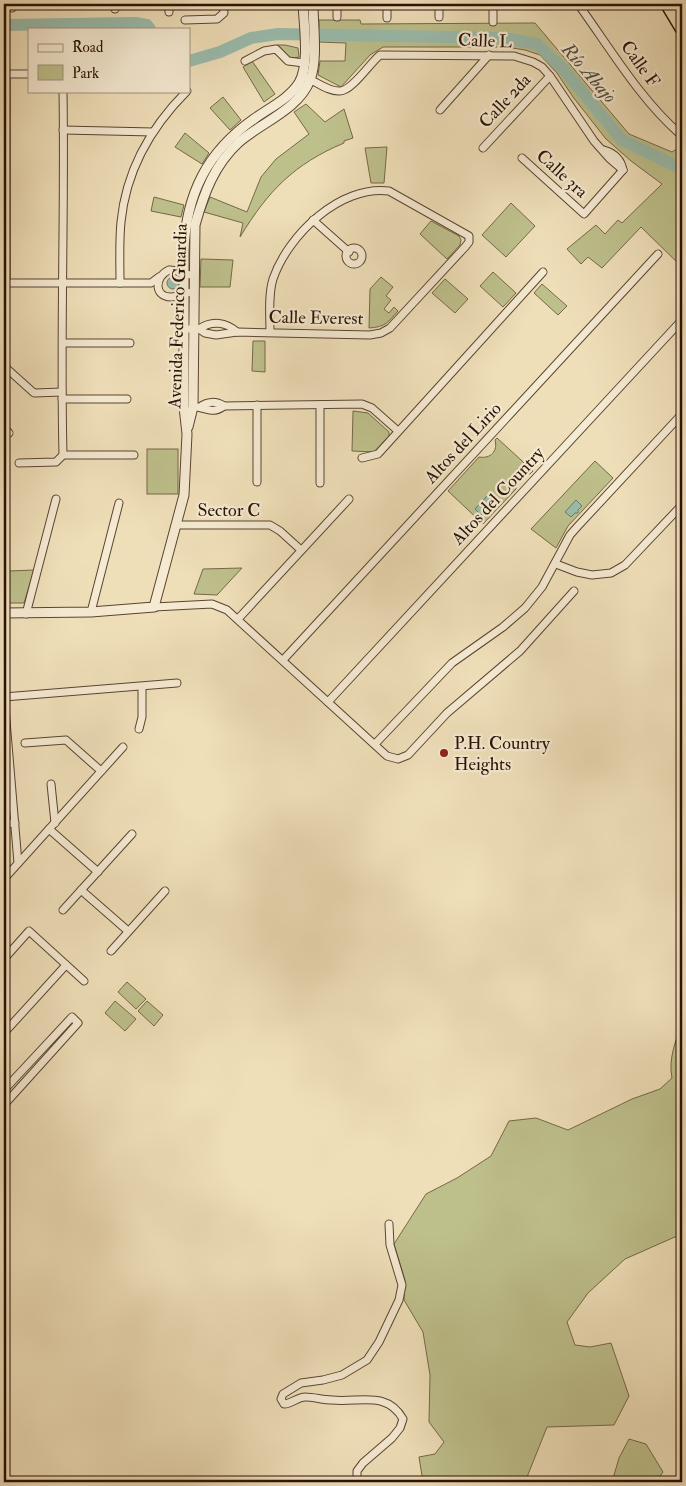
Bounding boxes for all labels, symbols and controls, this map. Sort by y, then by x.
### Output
legend [28,28,190,92]
street label: Calle L [458,29,512,53]
street label: Calle F [615,36,665,92]
water label: Río Abajo [556,37,622,108]
text: Road [72,38,104,57]
text: Park [72,64,99,83]
street label: Calle 2da [474,68,536,133]
street label: Calle 3ra [531,145,593,204]
street label: Avenida Federico Guardia [163,222,193,410]
street label: Calle Everest [268,306,364,330]
street label: Altos del Lirio [419,397,507,489]
street label: Altos del Country [446,441,550,551]
street label: Sector C [198,499,260,522]
place label: P.H. Country Heights [454,732,551,776]
marker: P.H. Country Heights [438,747,450,759]

